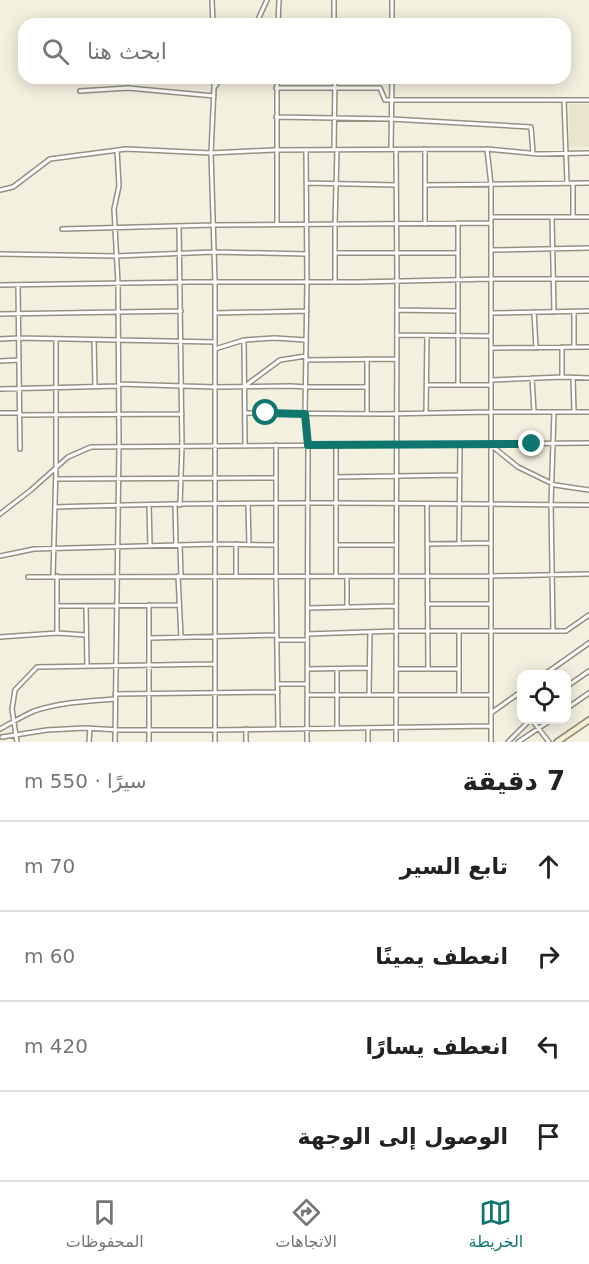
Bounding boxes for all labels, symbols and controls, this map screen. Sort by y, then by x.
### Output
search box [18,18,571,84]
icon: search [39,35,72,68]
text: ابحث هنا [87,39,167,64]
route start [252,399,278,425]
route end [518,430,544,456]
map controls [517,670,571,724]
button: locate [517,670,571,724]
text: 7 دقيقة [462,766,565,796]
text: سيرًا · 550 m [24,769,147,793]
icon: ahead [532,850,565,883]
text: 70 m [24,854,75,878]
text: تابع السير [400,854,508,879]
icon: right [532,940,565,973]
text: 60 m [24,944,75,968]
text: انعطف يمينًا [375,944,508,969]
icon: left [532,1030,565,1063]
text: 420 m [24,1034,88,1058]
text: انعطف يسارًا [365,1034,508,1059]
icon: arrive [532,1120,565,1153]
text: الوصول إلى الوجهة [298,1124,508,1149]
tab: المحفوظات [66,1196,144,1251]
tab: الاتجاهات [275,1196,337,1251]
tab: الخريطة [469,1196,523,1251]

